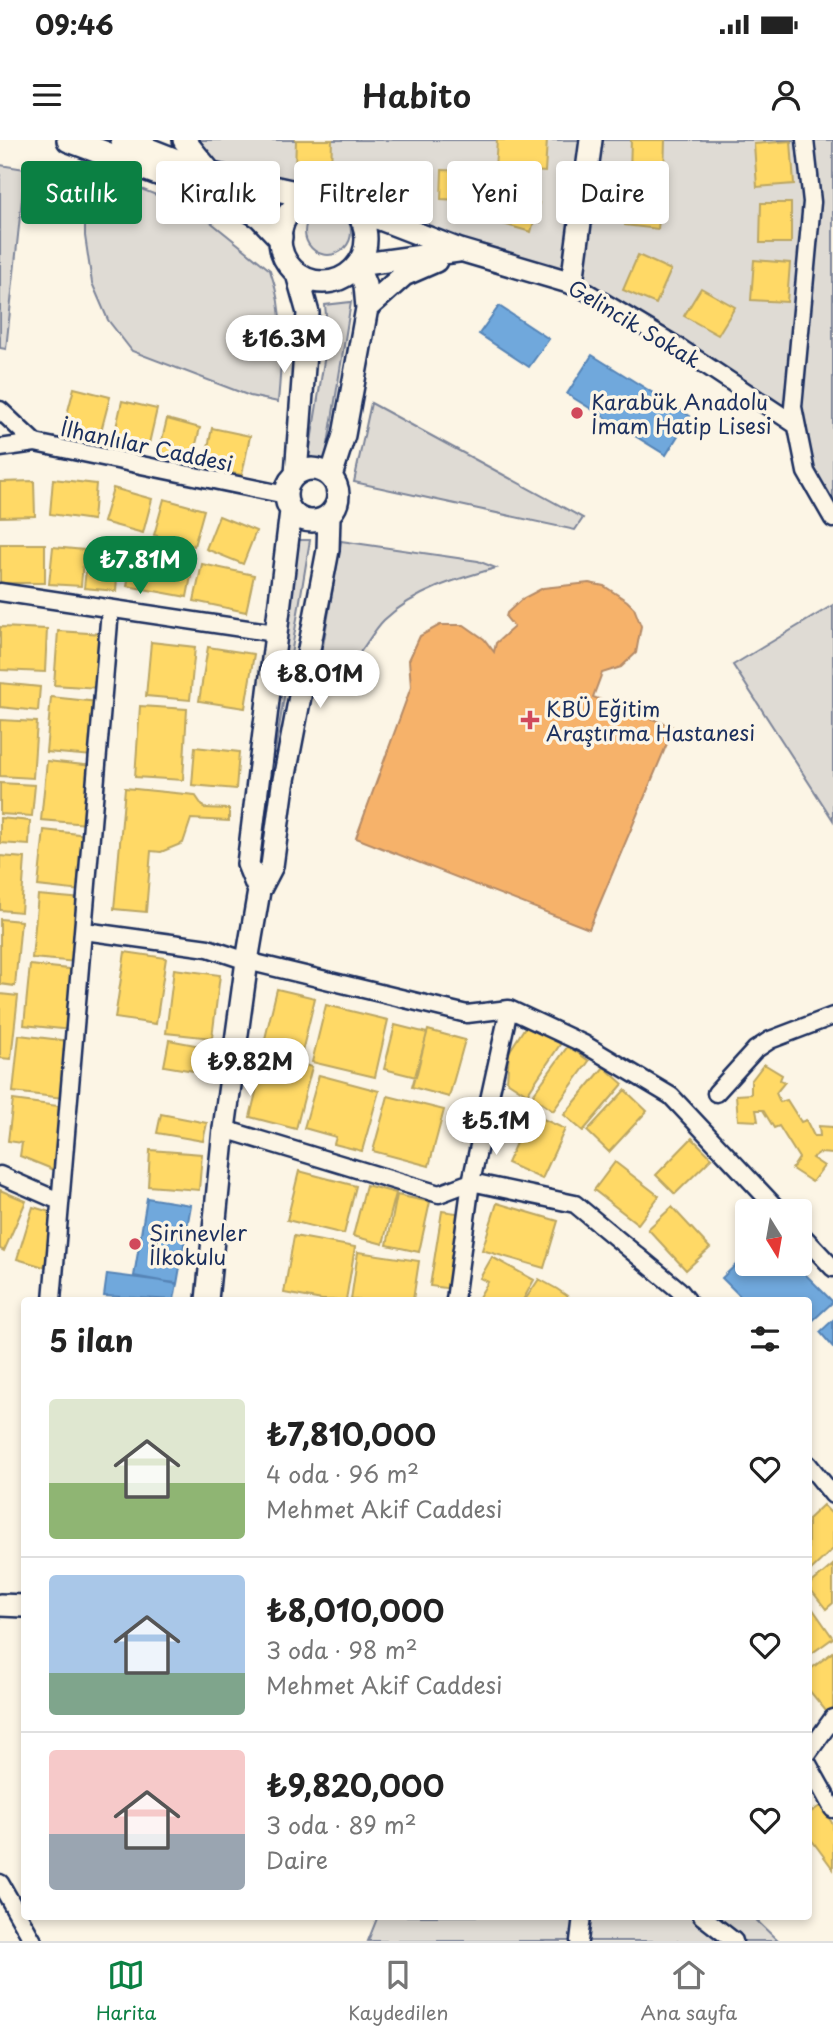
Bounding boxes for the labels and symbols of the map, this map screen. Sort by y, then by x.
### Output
street label: Gelincik Sokak [563,271,707,375]
pin: ₺16.3M [227,316,341,375]
place label: Karabük Anadolu İmam Hatip Lisesi [591,385,772,441]
marker: Karabük Anadolu İmam Hatip Lisesi [569,405,585,421]
street label: İlhanlılar Caddesi [58,411,236,479]
pin: ₺7.81M [83,536,197,596]
pin: ₺8.01M [263,650,377,710]
place label: KBÜ Eğitim Araştırma Hastanesi [546,692,755,748]
marker: KBÜ Eğitim Araştırma Hastanesi [520,710,540,730]
pin: ₺9.82M [193,1038,307,1098]
pin: ₺5.1M [447,1098,545,1157]
north arrow [735,1199,812,1276]
place label: Şirinevler İlkokulu [149,1216,247,1272]
marker: Şirinevler İlkokulu [127,1236,143,1252]

